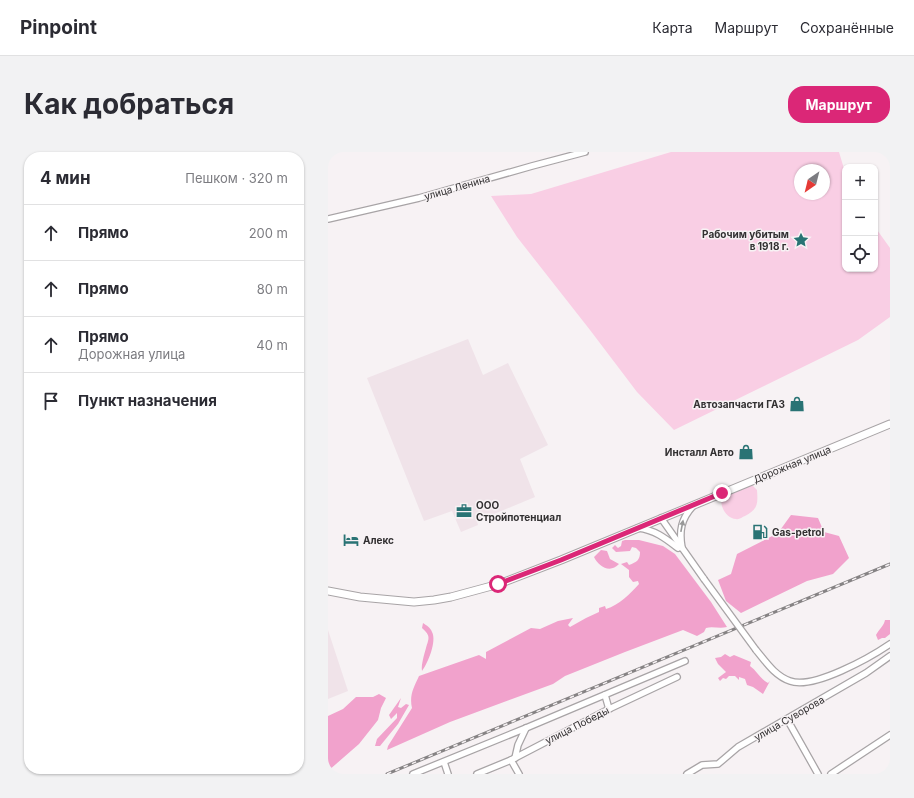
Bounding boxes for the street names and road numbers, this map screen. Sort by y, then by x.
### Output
street label: улица Ленина [423,172,491,202]
street label: Дорожная улица [752,443,832,485]
street label: улица Суворова [752,693,826,743]
street label: улица Победы [543,704,611,746]

